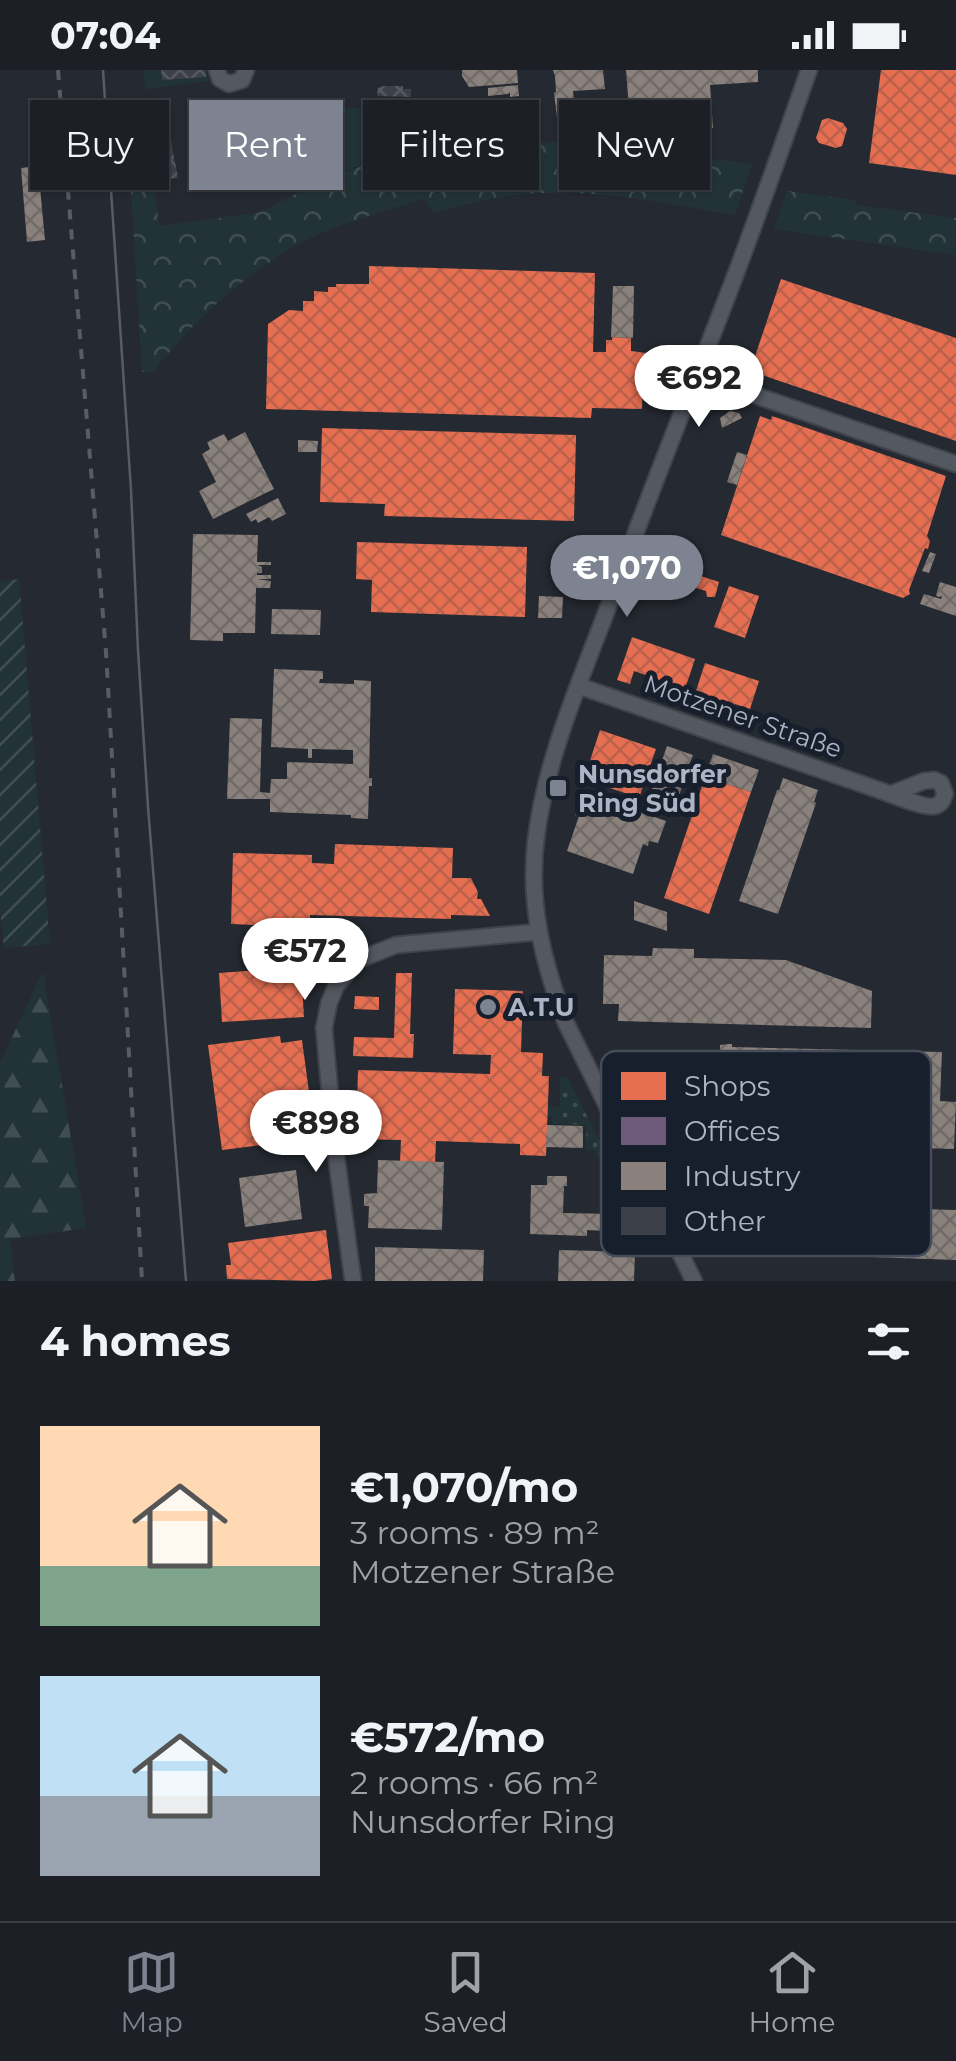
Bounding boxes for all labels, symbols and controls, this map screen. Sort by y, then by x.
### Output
text: 07:04 [50,12,160,59]
chip: Buy [30,100,169,190]
chip: Rent [189,100,343,190]
chip: Filters [363,100,539,190]
chip: New [559,100,710,190]
pin: €692 [640,345,758,430]
text: €692 [657,358,741,397]
pin: €1,070 [546,535,708,620]
text: €1,070 [572,548,682,587]
street label: Motzener Straße [640,668,846,764]
place label: Nunsdorfer Ring Süd [578,759,727,818]
marker: Nunsdorfer Ring Süd [547,777,569,799]
pin: €572 [246,918,364,1003]
text: €572 [263,931,347,970]
place label: A.T.U [507,992,574,1022]
marker: A.T.U [477,996,499,1018]
legend [601,1051,931,1256]
text: Shops [684,1069,770,1103]
pin: €898 [257,1090,375,1175]
text: €898 [272,1103,360,1142]
text: Offices [684,1114,780,1148]
text: Industry [684,1159,801,1193]
text: Other [684,1204,766,1238]
icon: filters [861,1314,916,1369]
text: 4 homes [40,1315,231,1367]
text: €1,070/mo [350,1461,578,1513]
icon: home [120,1466,240,1586]
text: 3 rooms · 89 m² [350,1513,599,1552]
text: Motzener Straße [350,1552,615,1591]
text: €572/mo [350,1711,545,1763]
icon: home [120,1716,240,1836]
text: 2 rooms · 66 m² [350,1763,599,1802]
text: Nunsdorfer Ring [350,1802,616,1841]
tab: Map [120,1945,183,2039]
tab: Saved [424,1945,508,2039]
tab: Home [749,1945,836,2039]

